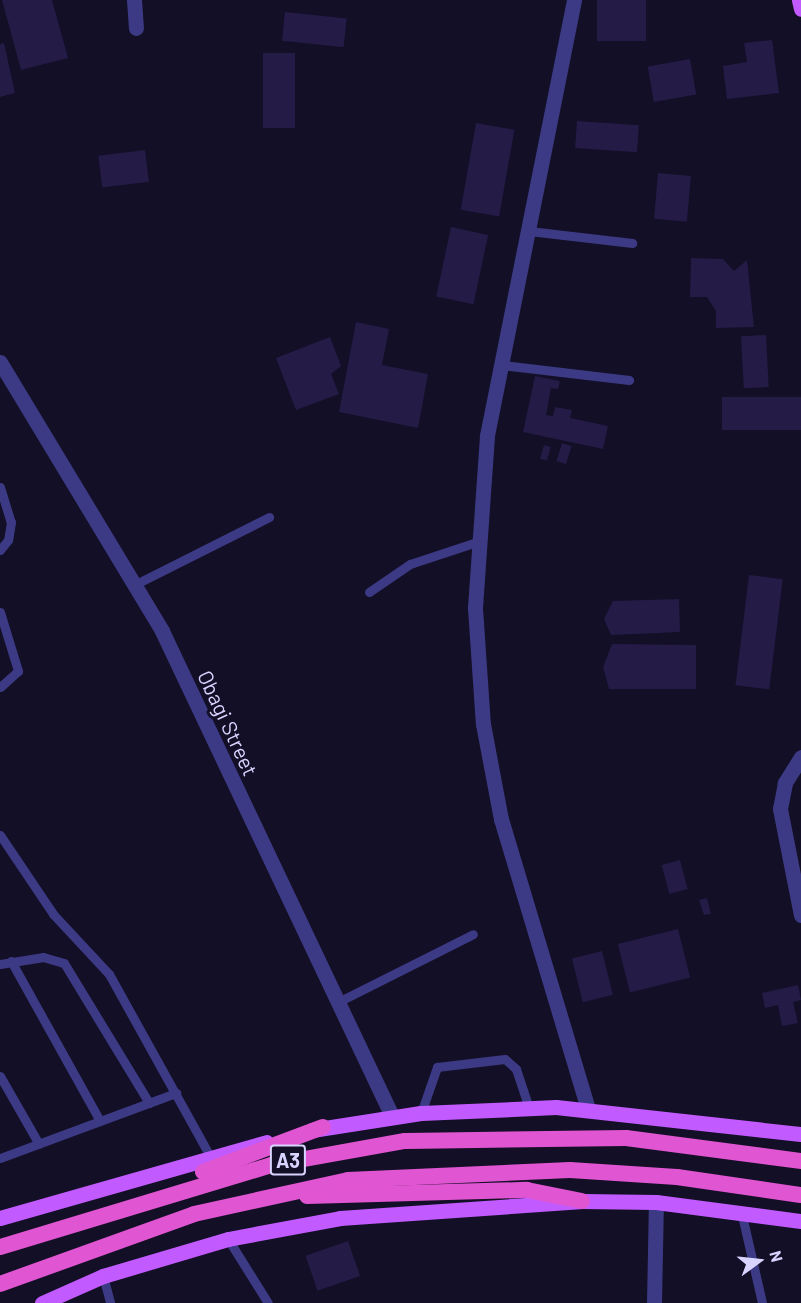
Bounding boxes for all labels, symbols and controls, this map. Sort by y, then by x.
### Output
street label: Obagi Street [193,666,263,780]
road number: A3 [268,1143,308,1177]
north arrow [729,1231,789,1291]
text: N [766,1249,787,1264]

